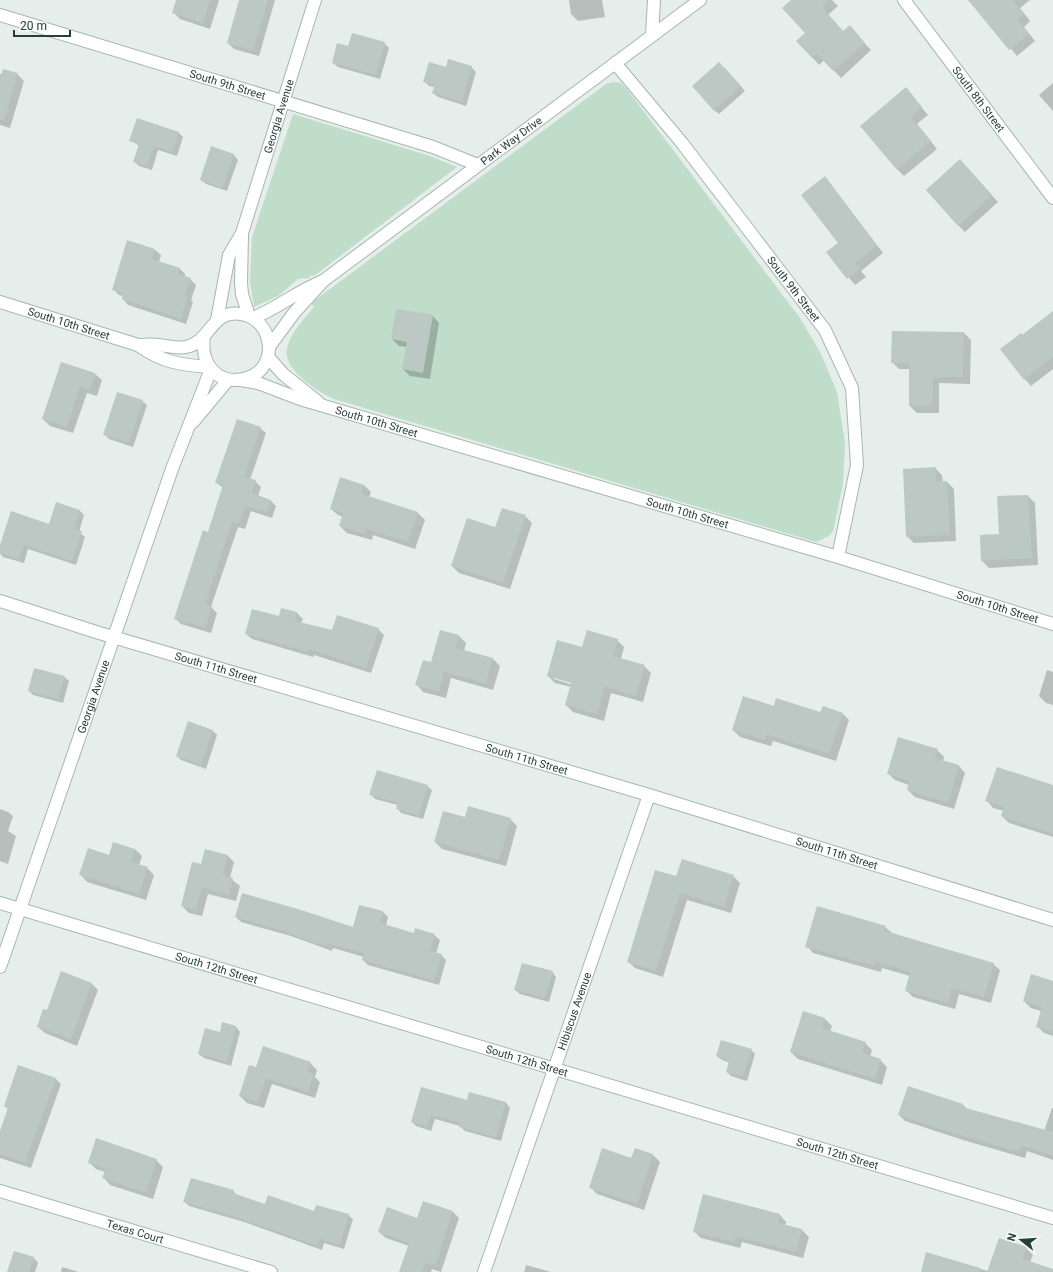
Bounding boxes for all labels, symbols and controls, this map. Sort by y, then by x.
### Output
scale bar [14,12,70,38]
text: 20 m [20,19,47,33]
street label: South 8th Street [950,64,1008,135]
street label: South 9th Street [188,67,268,102]
street label: Georgia Avenue [261,77,296,155]
street label: Park Way Drive [478,114,545,168]
street label: South 9th Street [764,254,823,325]
street label: South 10th Street [26,305,112,342]
street label: South 10th Street [334,403,420,440]
street label: South 10th Street [645,495,730,531]
street label: South 10th Street [955,588,1040,626]
street label: South 11th Street [173,649,259,686]
street label: Georgia Avenue [75,658,112,735]
street label: South 11th Street [484,741,570,777]
street label: South 11th Street [794,834,880,872]
street label: South 12th Street [174,949,260,986]
street label: Hibiscus Avenue [555,970,594,1052]
street label: South 12th Street [484,1042,570,1079]
street label: South 12th Street [795,1135,880,1172]
street label: Texas Court [105,1217,166,1246]
north arrow [1001,1220,1041,1260]
text: N [1005,1231,1019,1243]

